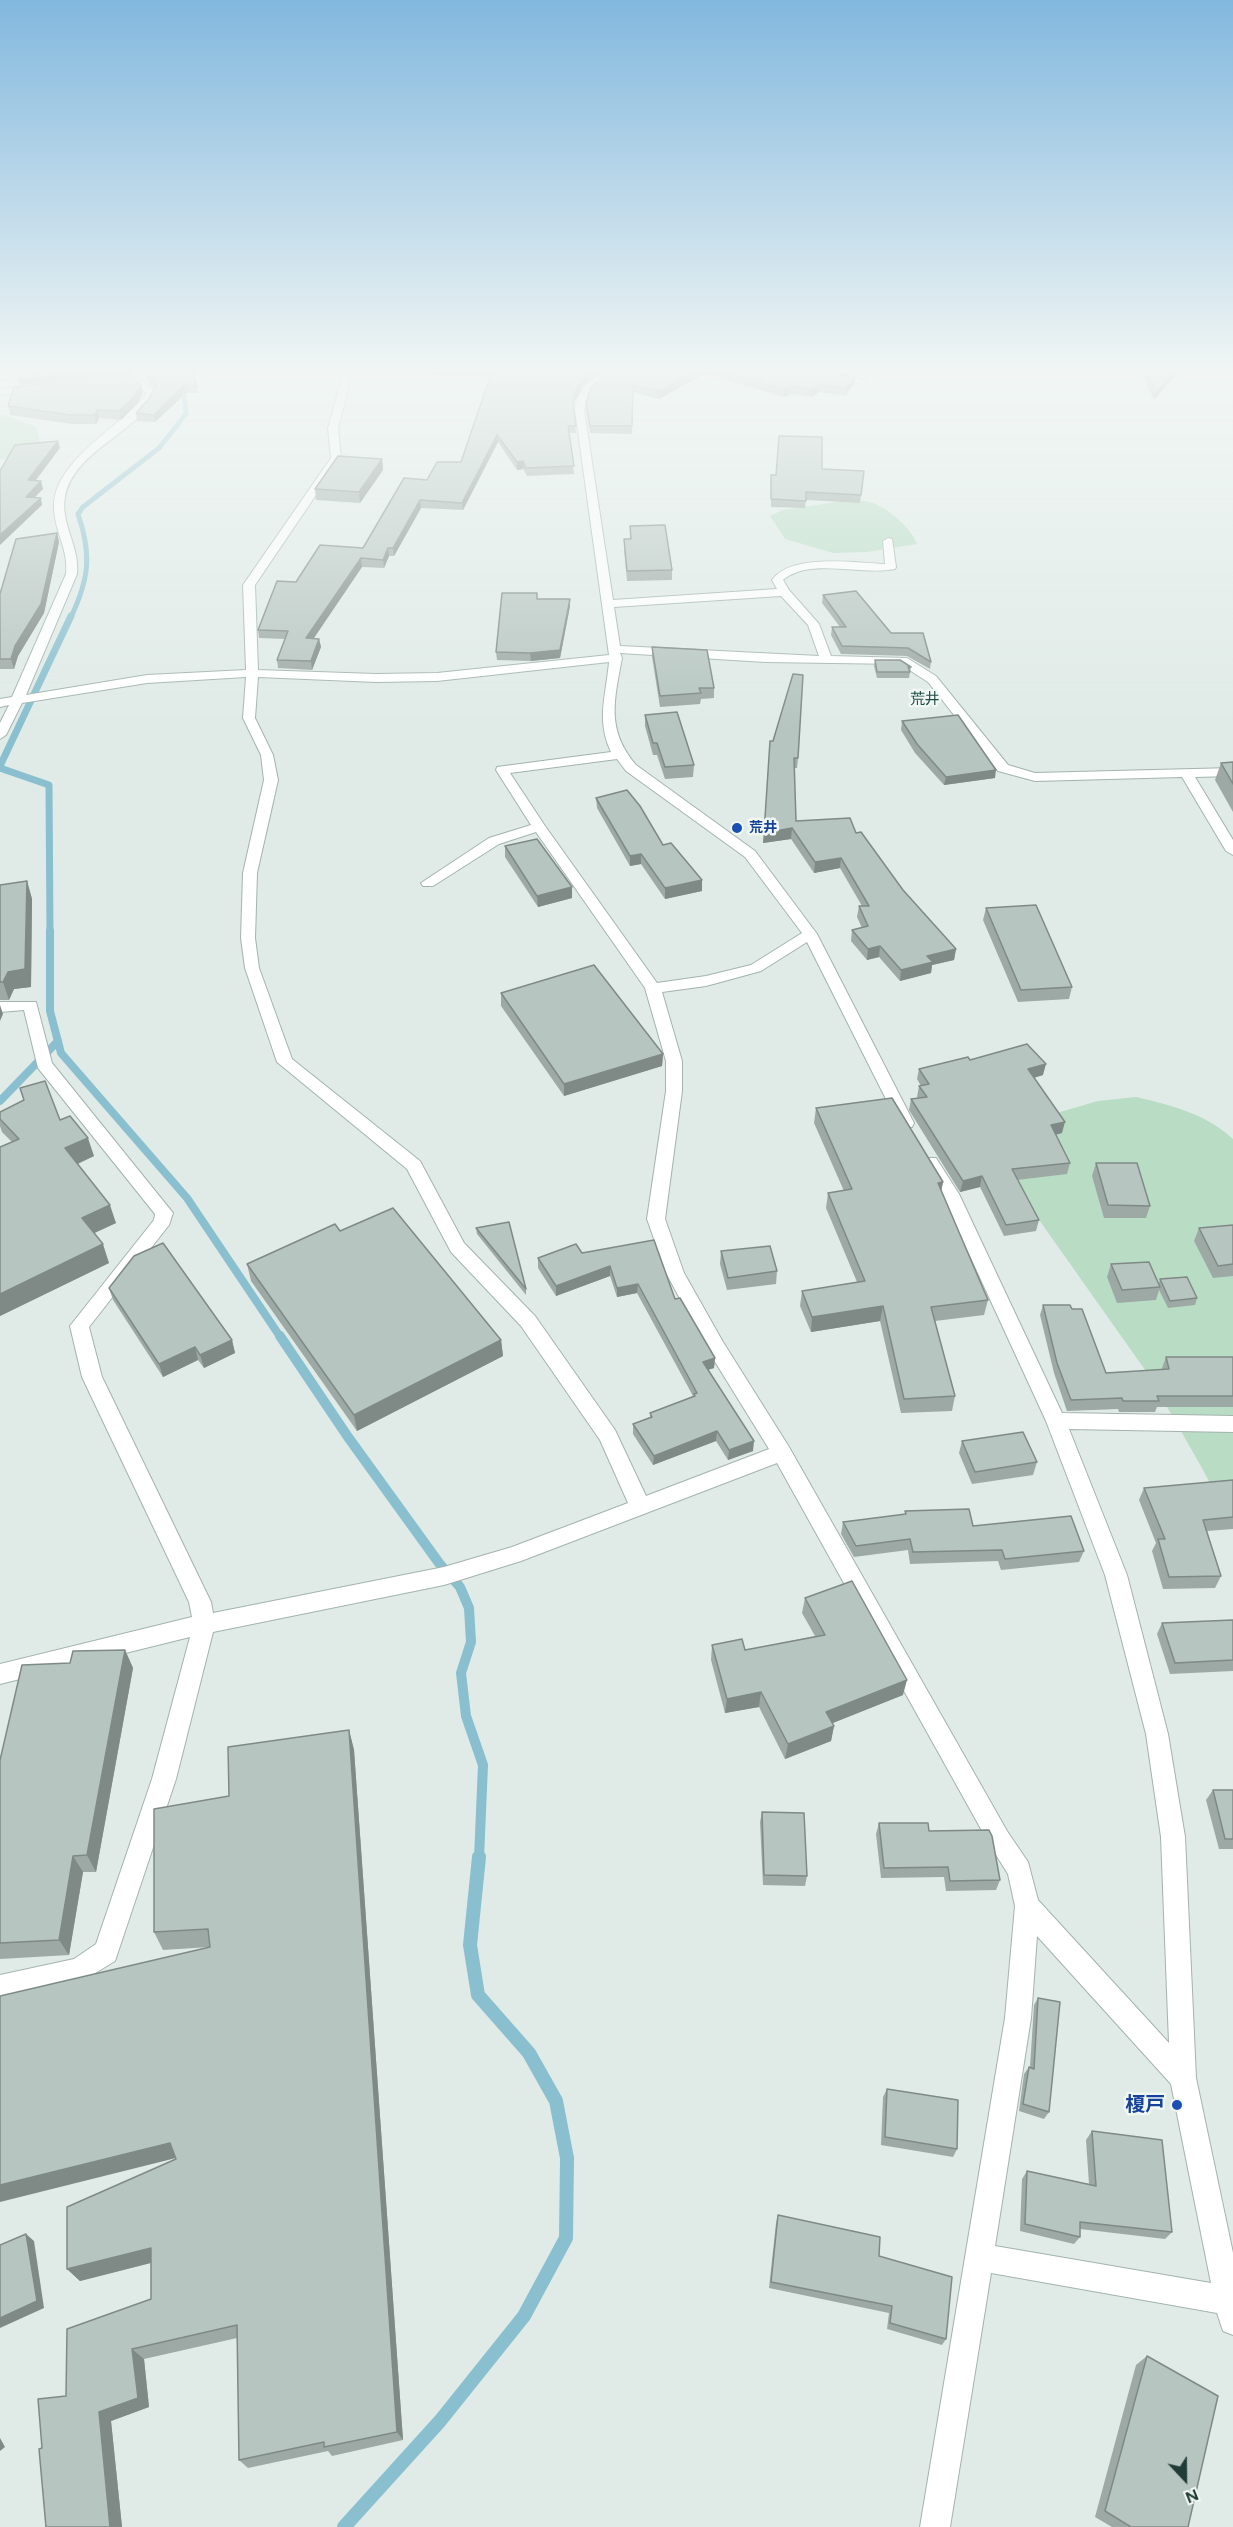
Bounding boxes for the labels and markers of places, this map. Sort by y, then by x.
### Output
place label: 荒井 [749,820,777,836]
marker: 荒井 [730,821,744,835]
place label: 榎戸 [1125,2093,1165,2117]
marker: 榎戸 [1170,2098,1184,2112]

